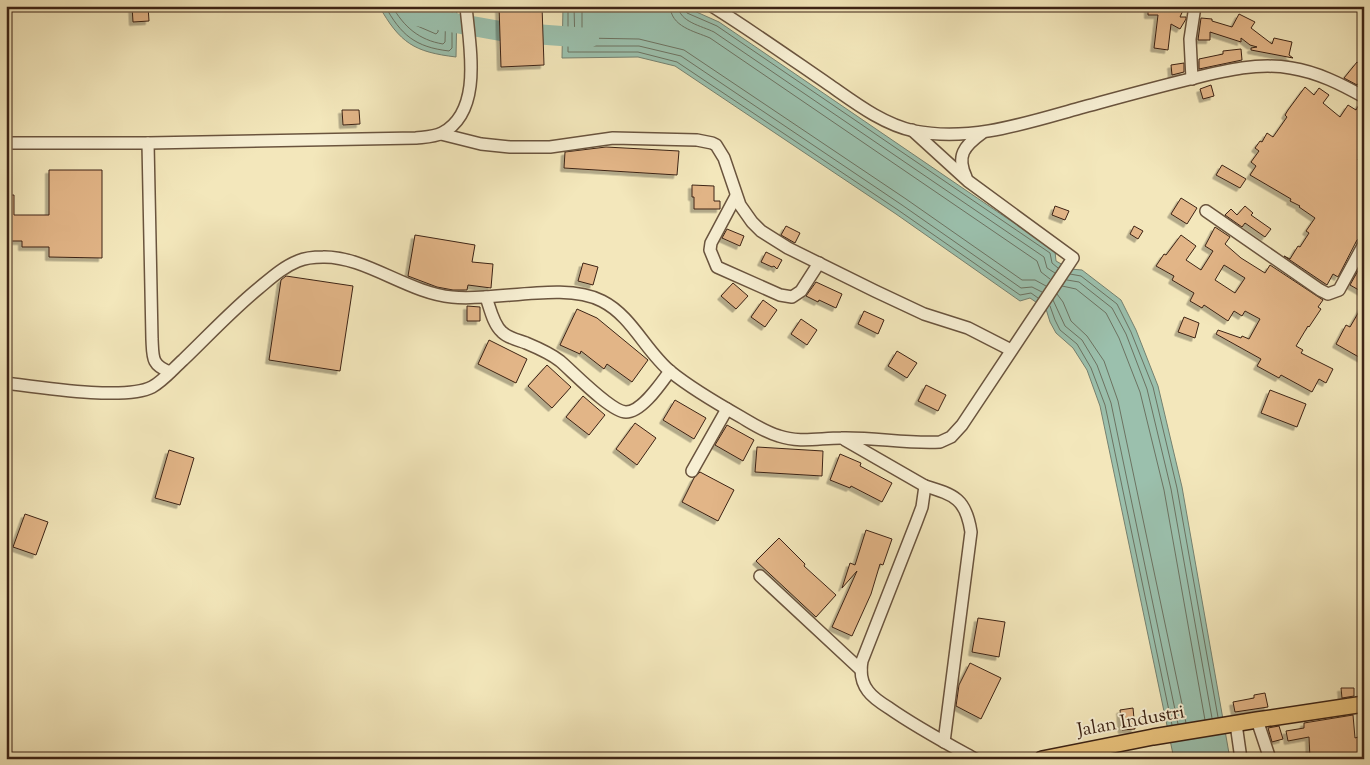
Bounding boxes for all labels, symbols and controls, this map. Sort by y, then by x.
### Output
street label: Jalan Industri [1074,699,1187,745]

